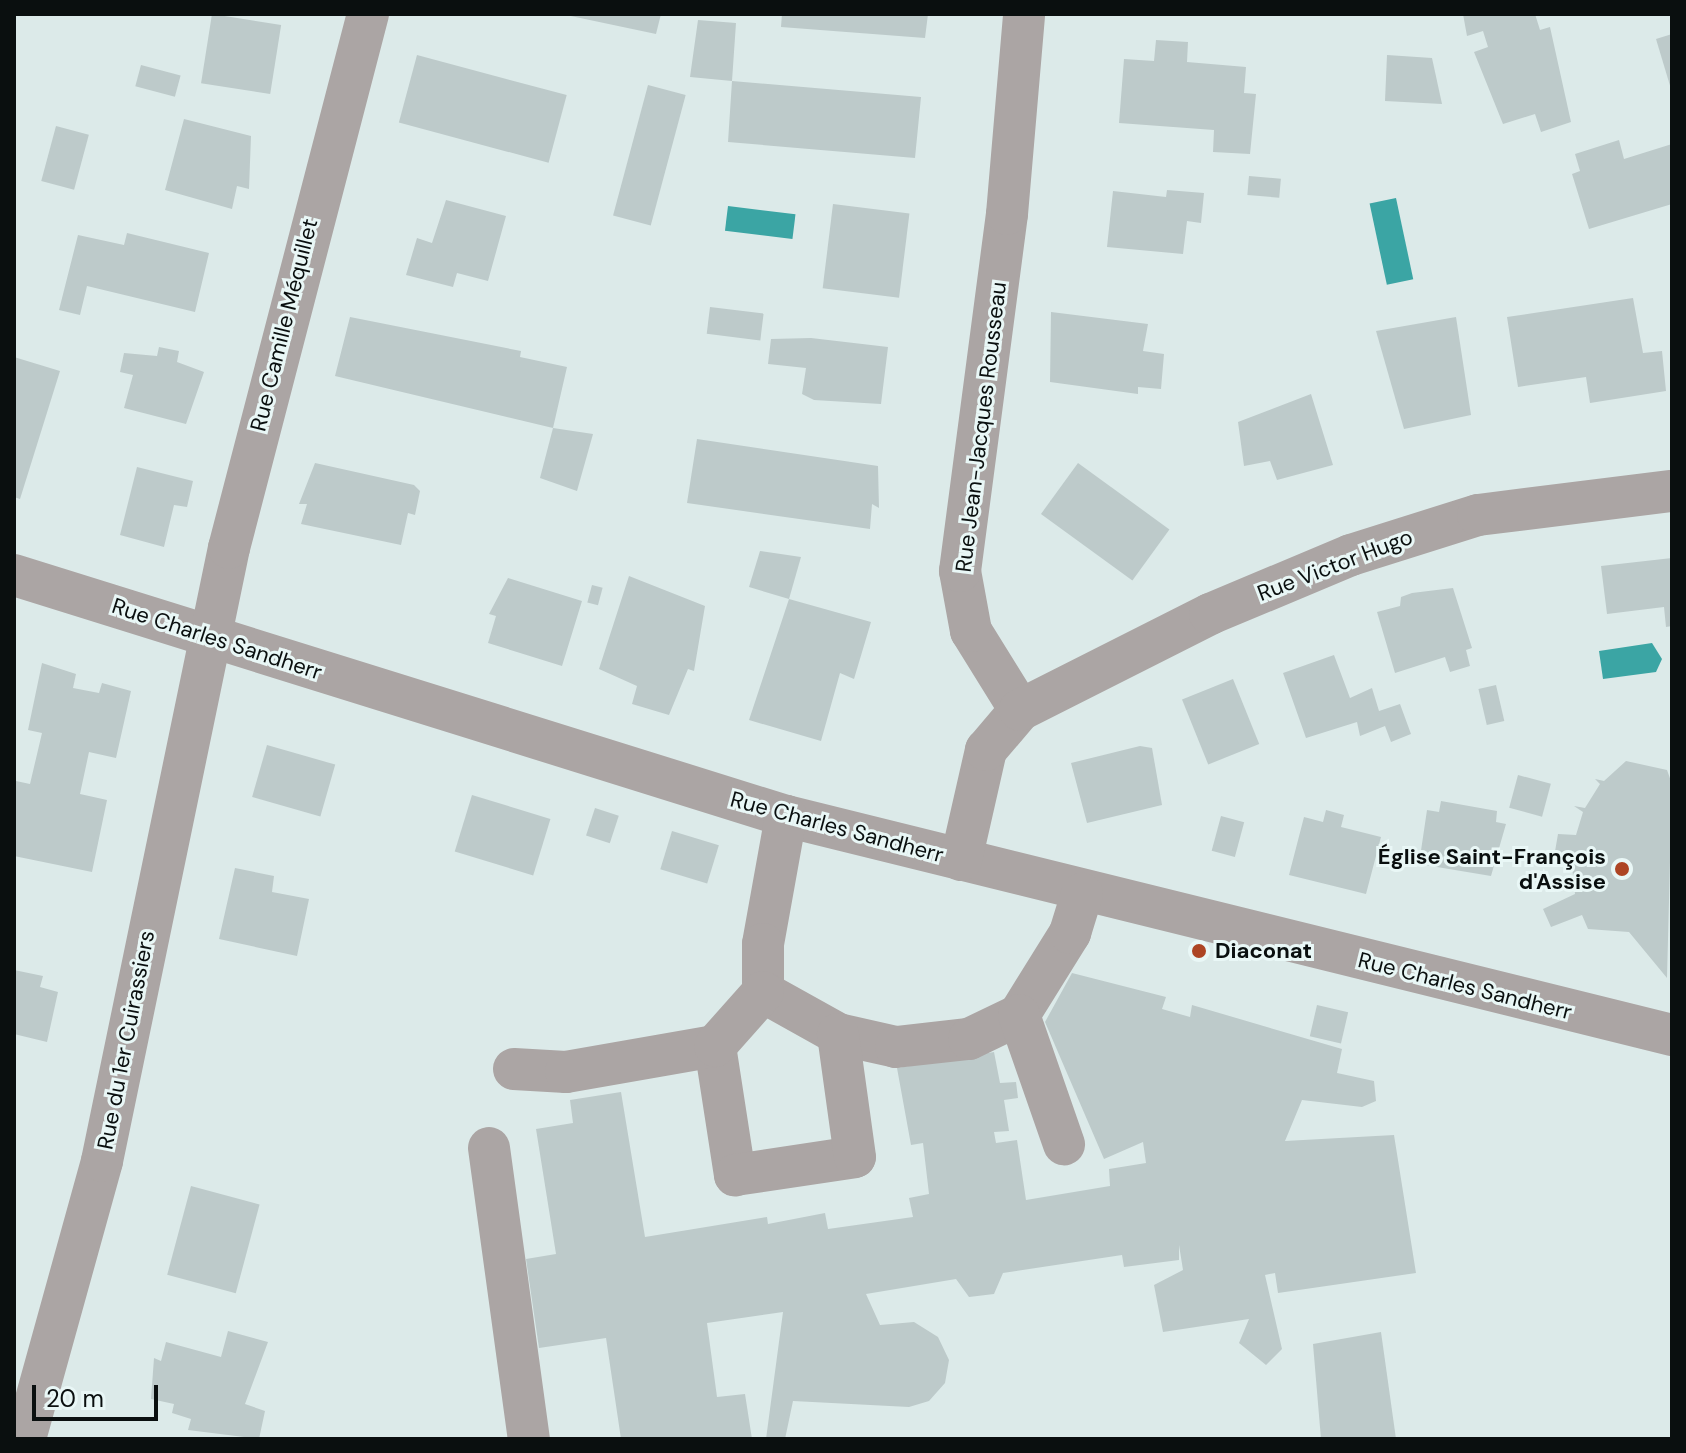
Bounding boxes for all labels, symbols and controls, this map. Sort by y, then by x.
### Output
street label: Rue Camille Méquillet [245,216,323,434]
street label: Rue Jean-Jacques Rousseau [950,280,1012,574]
street label: Rue Victor Hugo [1254,523,1416,607]
street label: Rue Charles Sandherr [109,593,325,685]
street label: Rue Charles Sandherr [728,786,946,868]
place label: Église Saint-François d'Assise [1378,843,1606,894]
marker: Église Saint-François d'Assise [1613,860,1631,878]
street label: Rue du 1er Cuirassiers [92,928,160,1152]
place label: Diaconat [1215,938,1312,964]
marker: Diaconat [1190,942,1208,960]
street label: Rue Charles Sandherr [1355,947,1575,1025]
scale bar [36,1369,162,1419]
text: 20 m [46,1383,104,1414]

